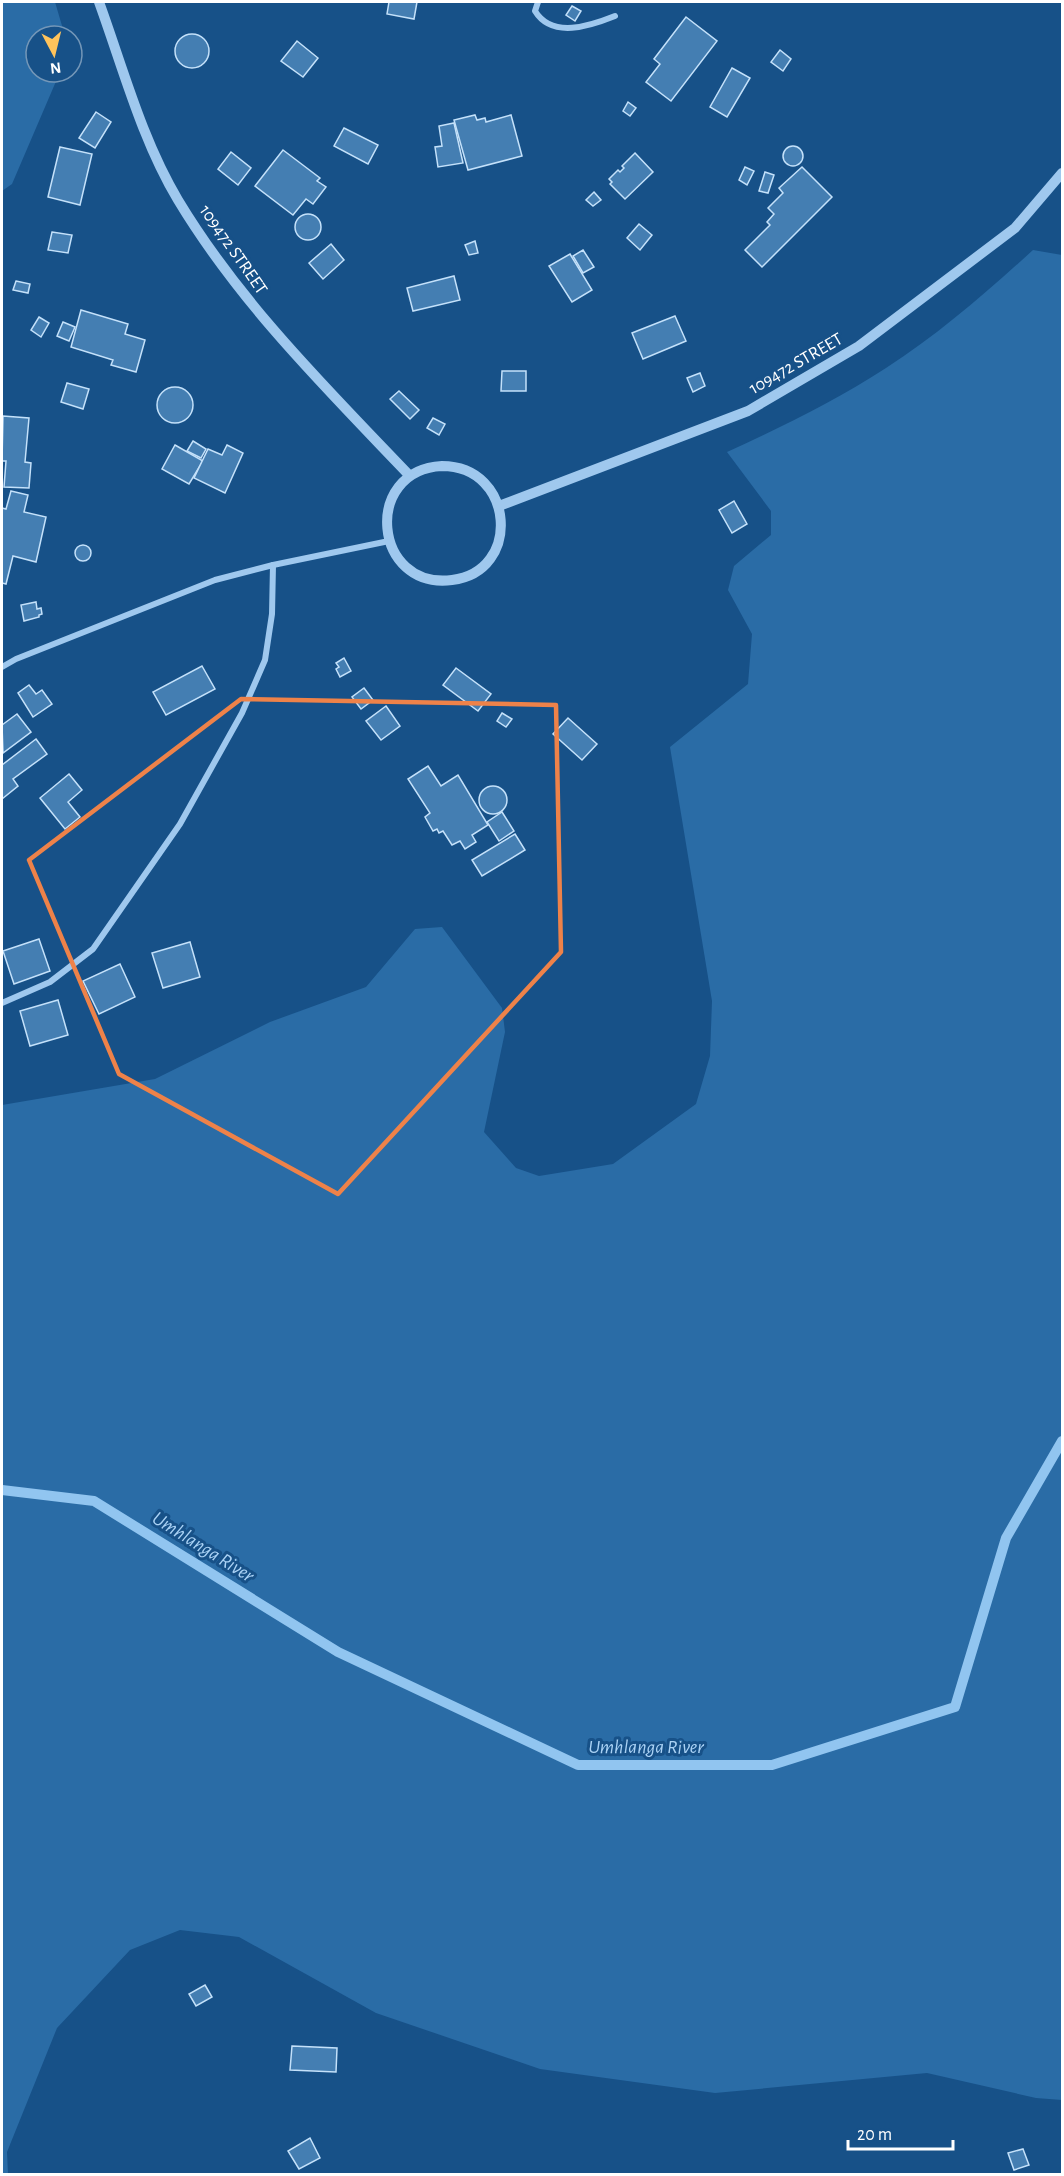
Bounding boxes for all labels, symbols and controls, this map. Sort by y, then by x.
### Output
north arrow [24,24,84,84]
text: N [49,59,62,77]
street label: 109472 STREET [196,202,270,298]
street label: 109472 STREET [746,330,846,398]
water label: Umhlanga River [149,1508,258,1586]
water label: Umhlanga River [588,1737,704,1757]
scale bar [848,2113,953,2151]
text: 20 m [857,2126,892,2144]

